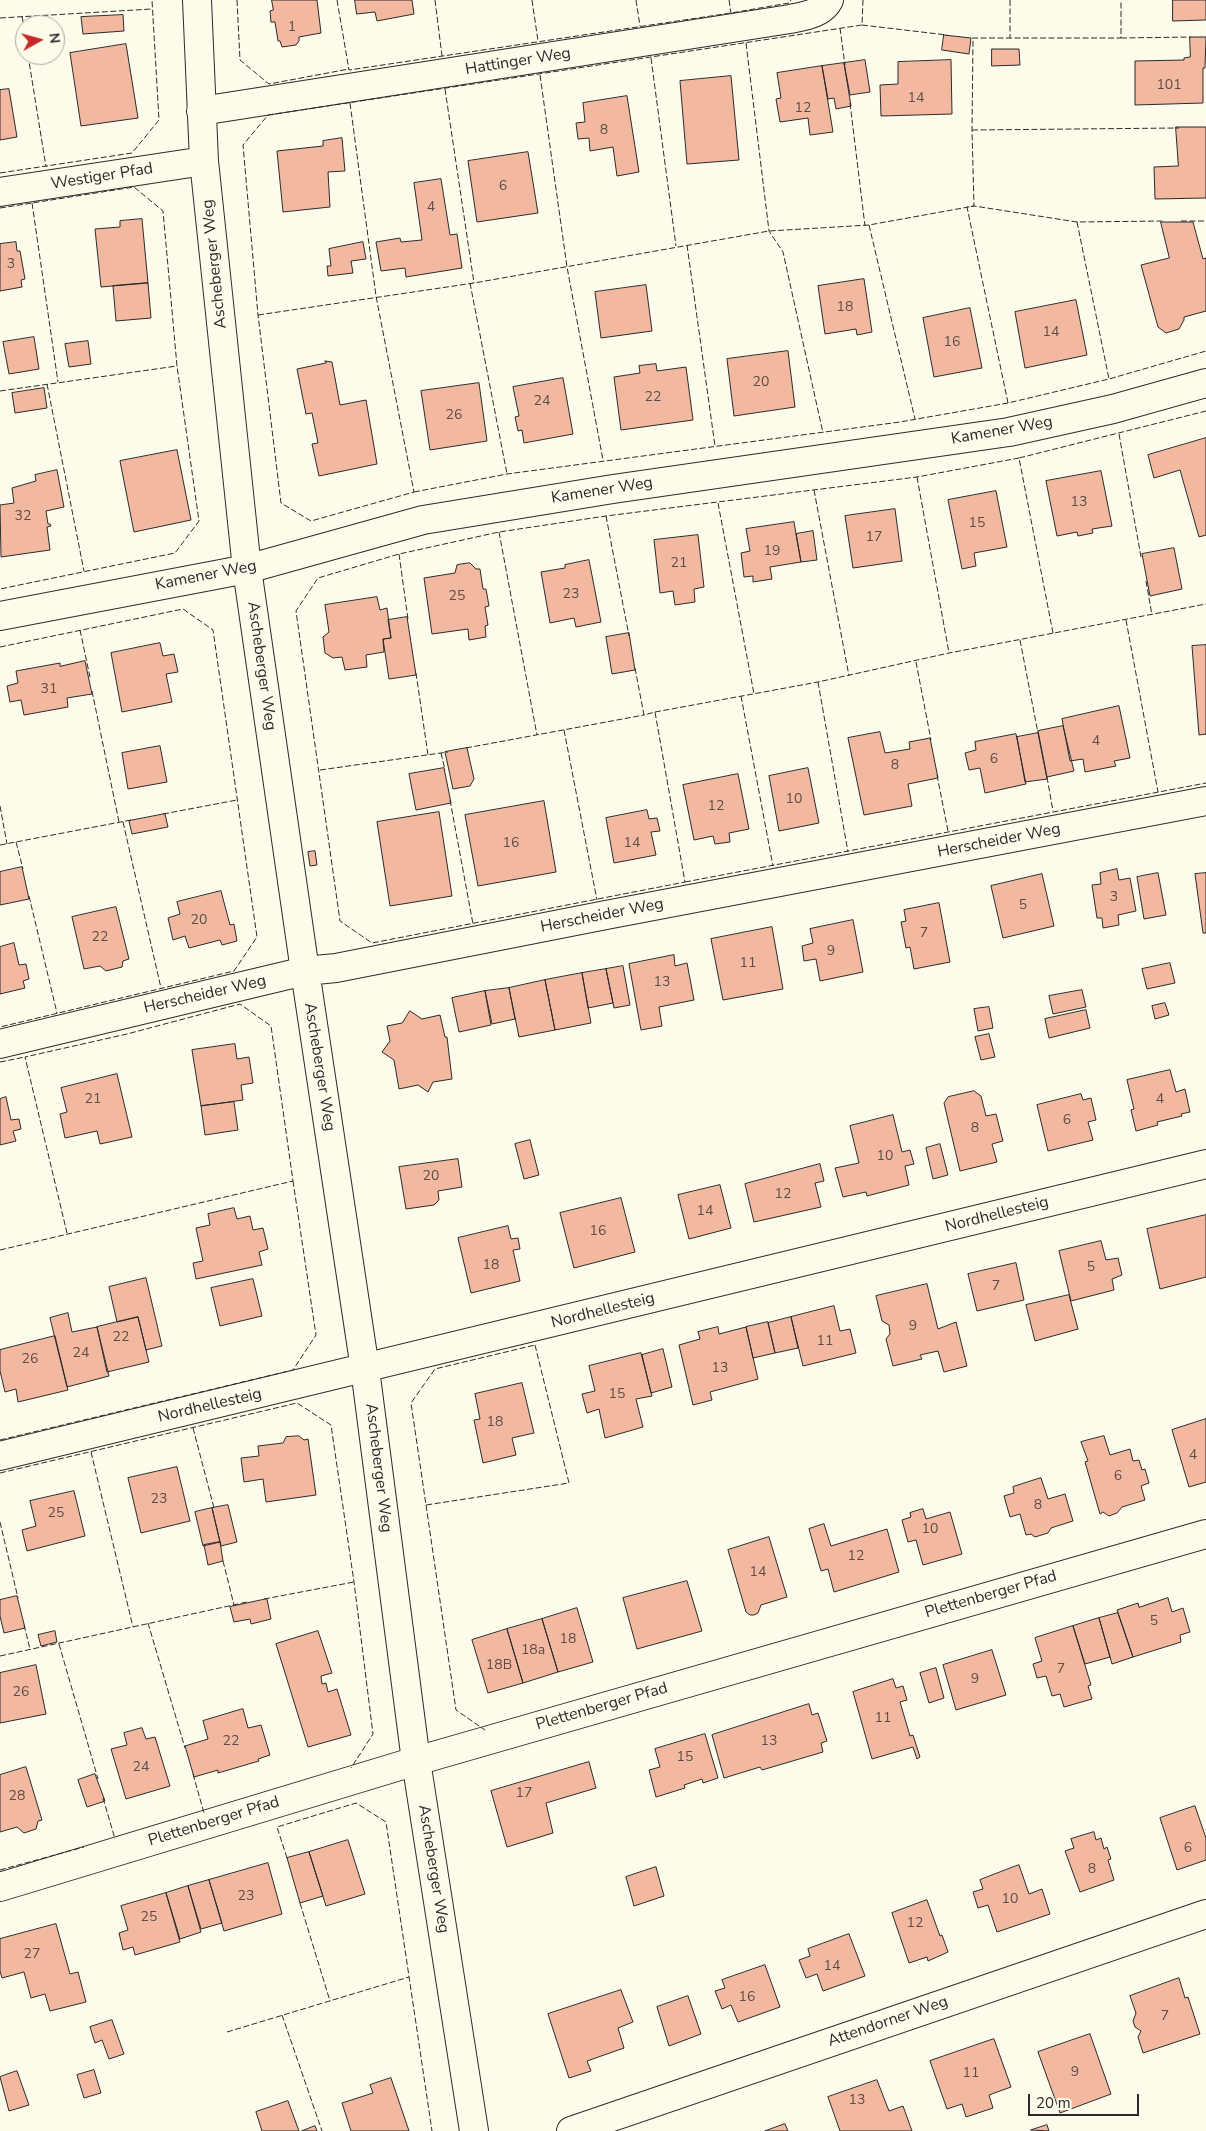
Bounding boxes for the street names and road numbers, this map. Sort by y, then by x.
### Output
street label: Hattinger Weg [464,44,572,80]
street label: Westiger Pfad [50,159,154,195]
street label: Ascheberger Weg [199,198,231,330]
street label: Kamener Weg [950,413,1054,449]
street label: Kamener Weg [550,473,654,509]
street label: Kamener Weg [154,557,258,595]
street label: Ascheberger Weg [242,600,280,732]
street label: Herscheider Weg [936,820,1062,862]
street label: Herscheider Weg [539,895,665,937]
street label: Herscheider Weg [142,972,268,1018]
street label: Ascheberger Weg [299,1001,339,1133]
street label: Nordhellesteig [943,1193,1051,1237]
street label: Nordhellesteig [549,1289,657,1333]
street label: Nordhellesteig [156,1385,264,1427]
street label: Ascheberger Weg [361,1402,395,1534]
street label: Plettenberger Pfad [923,1567,1059,1623]
street label: Plettenberger Pfad [534,1679,670,1735]
street label: Plettenberger Pfad [146,1793,282,1851]
street label: Ascheberger Weg [413,1803,453,1935]
street label: Attendorner Weg [825,1992,951,2052]

